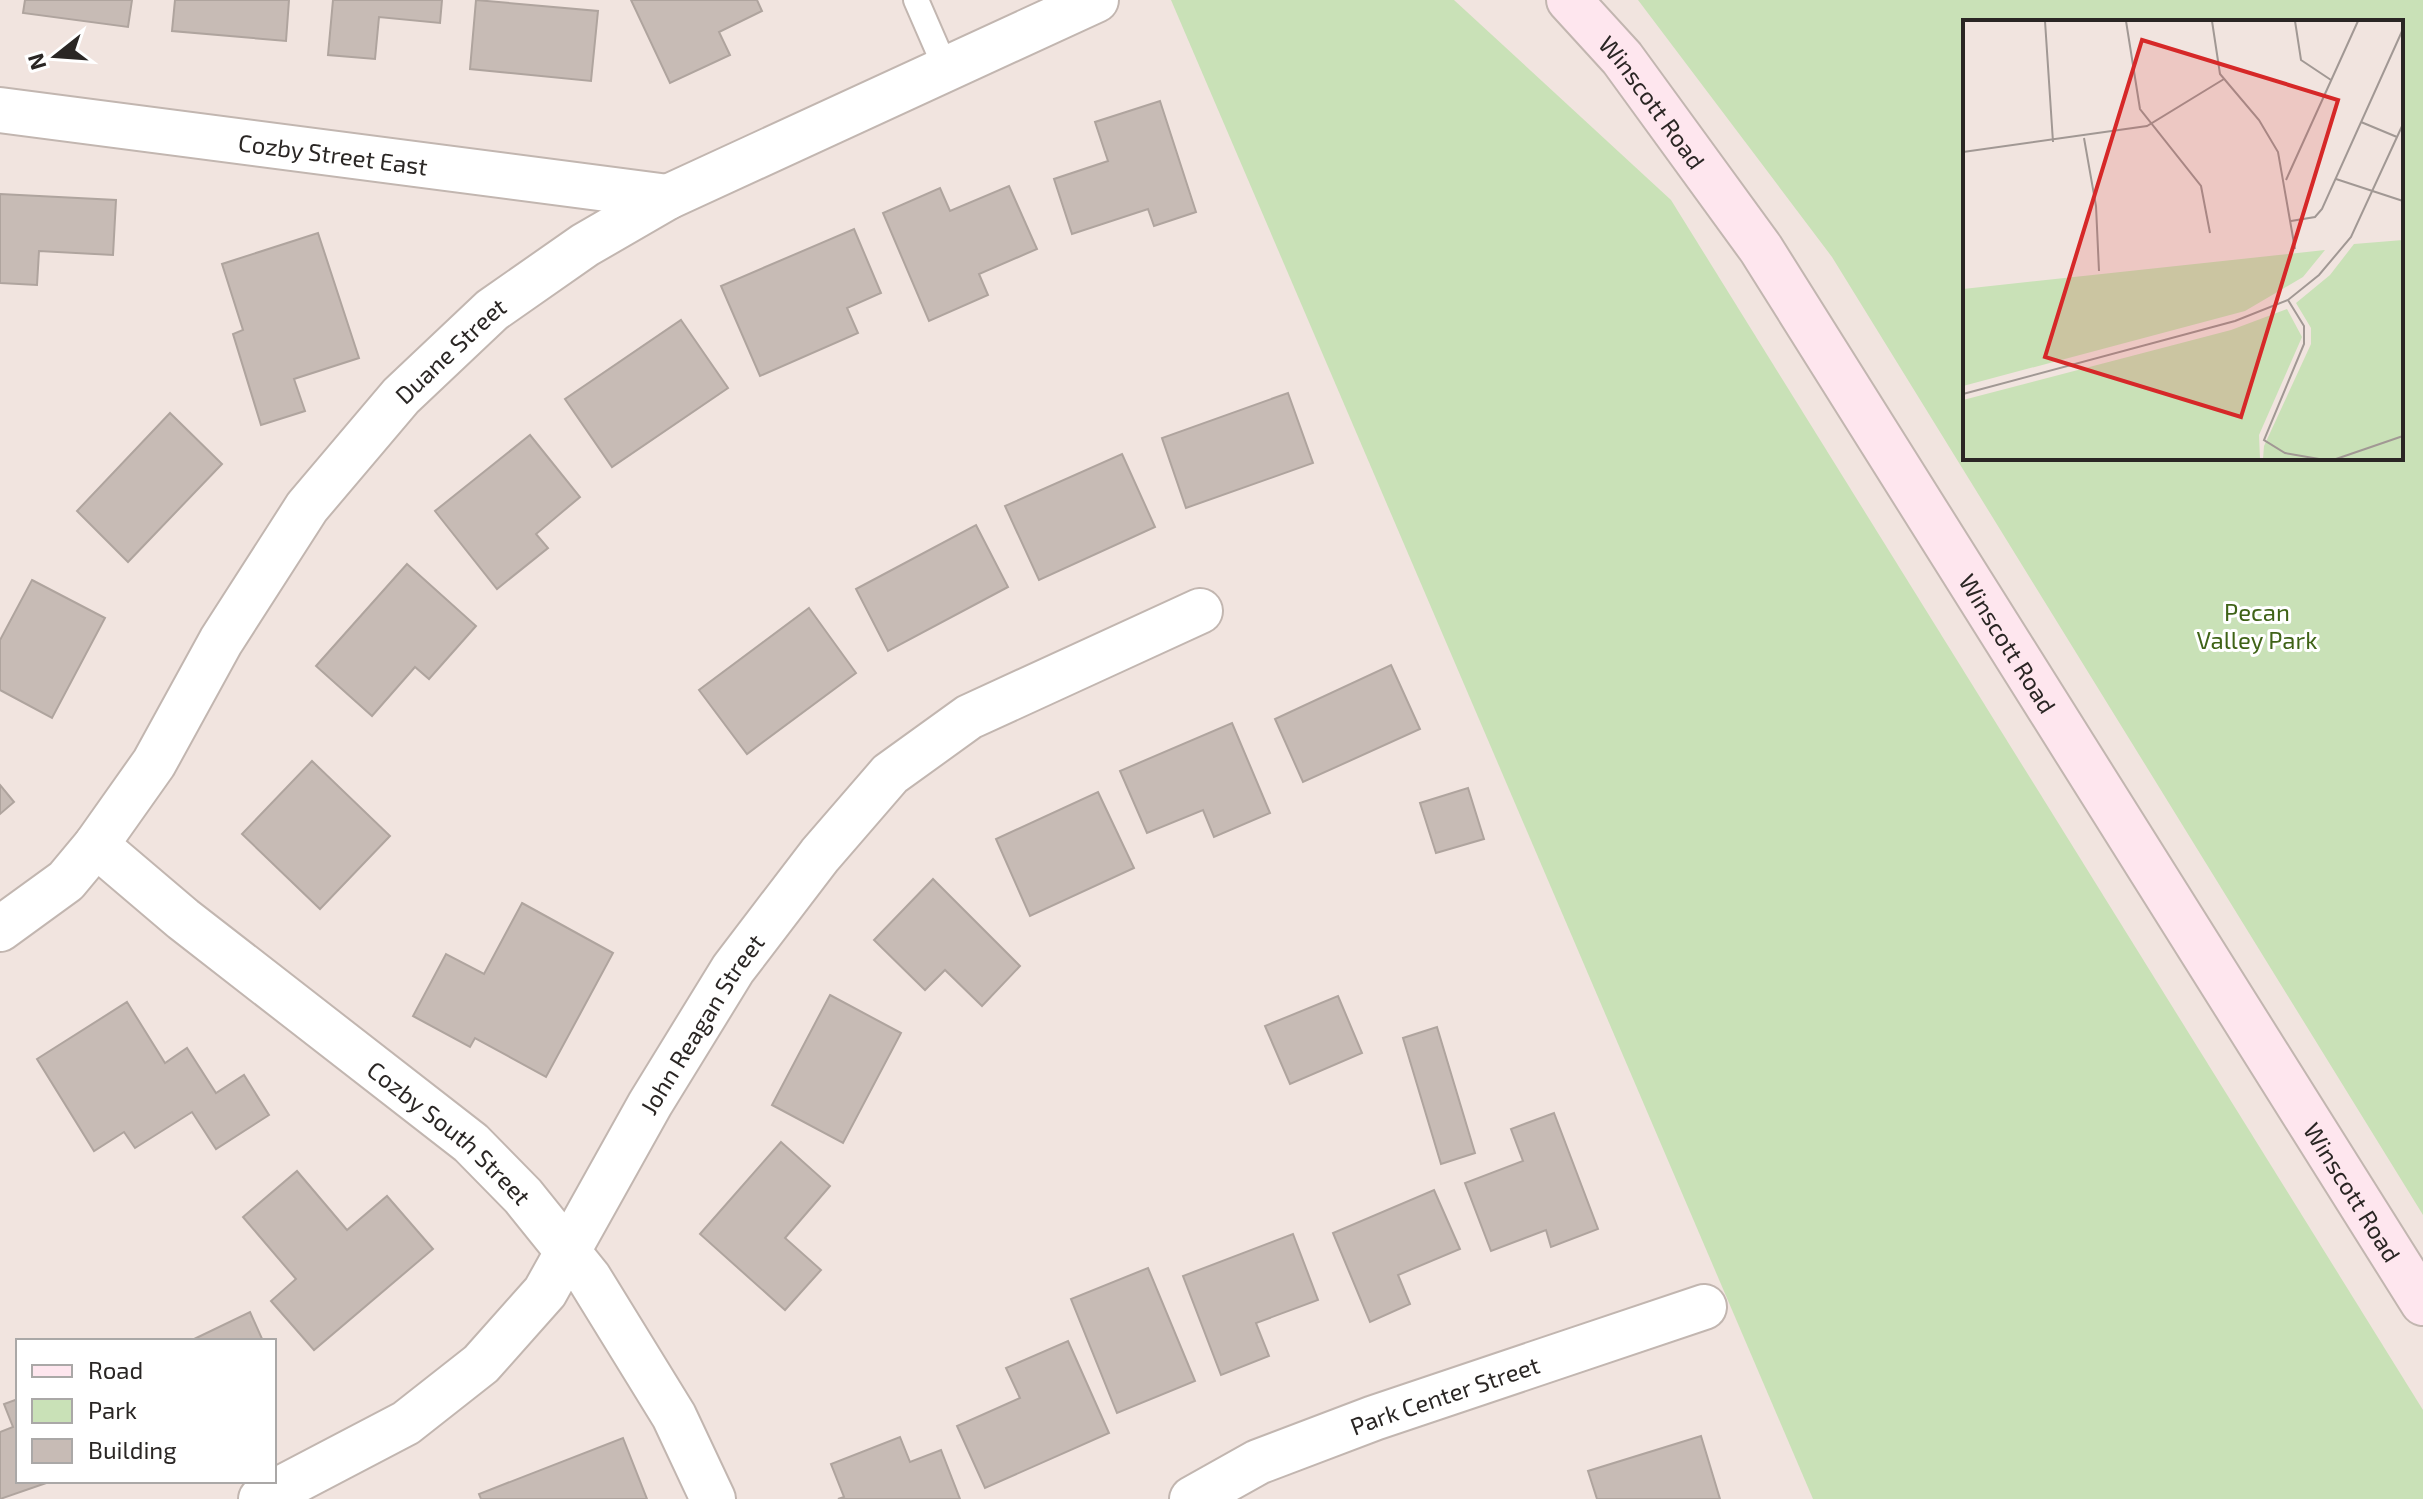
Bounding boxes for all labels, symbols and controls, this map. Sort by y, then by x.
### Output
north arrow [16,16,96,96]
inset map [1963,20,2403,460]
street label: Winscott Road [1594,29,1712,174]
text: N [21,51,51,74]
street label: Cozby Street East [237,127,430,180]
street label: Duane Street [388,291,511,409]
street label: Winscott Road [1954,568,2063,718]
park label: Pecan Valley Park [2197,597,2317,654]
street label: John Reagan Street [633,928,769,1119]
street label: Cozby South Street [362,1054,538,1210]
street label: Winscott Road [2299,1117,2408,1267]
legend [16,1339,276,1483]
street label: Park Center Street [1346,1349,1543,1440]
text: Road [88,1355,143,1384]
text: Park [88,1395,137,1424]
text: Building [88,1435,177,1464]

